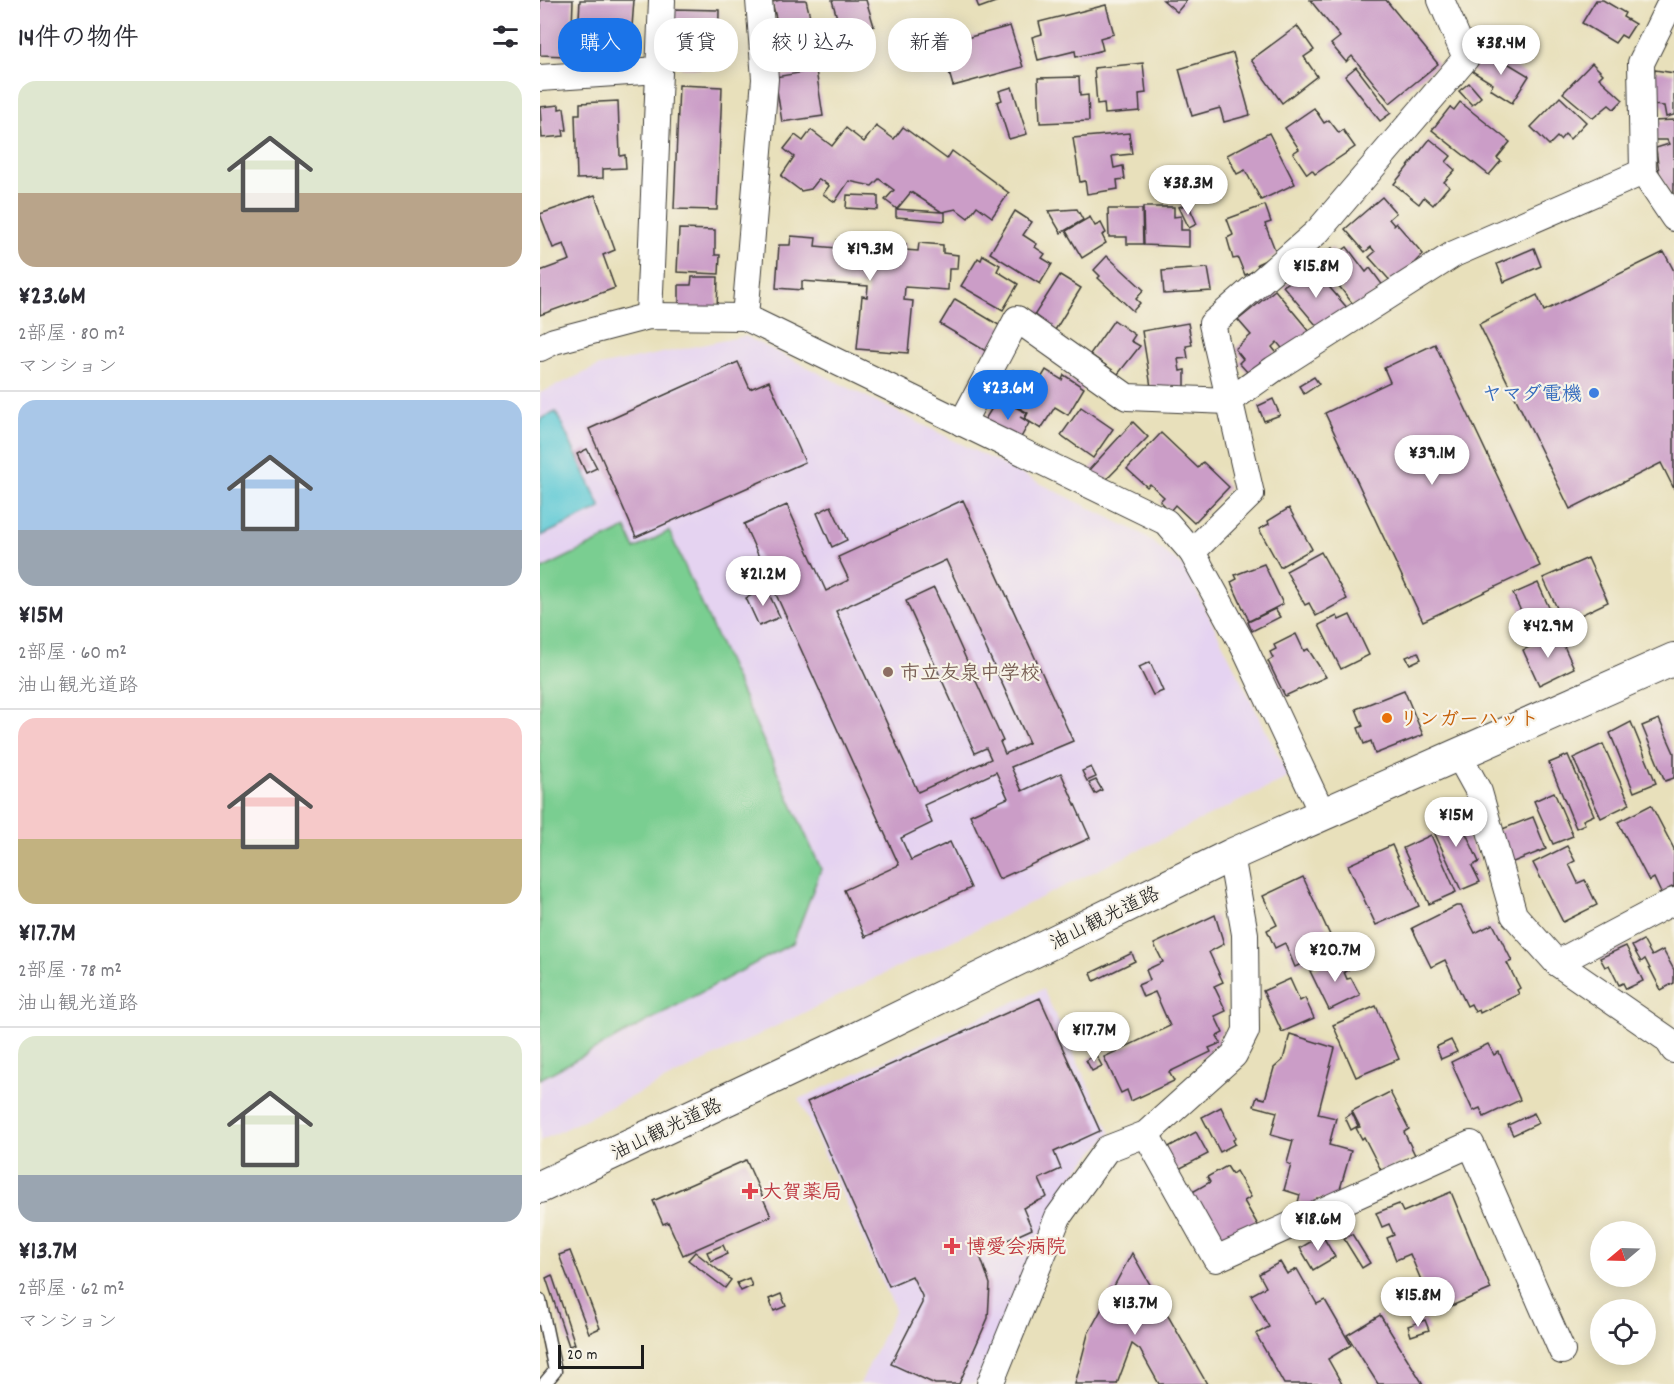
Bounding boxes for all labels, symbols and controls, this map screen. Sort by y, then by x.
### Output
chip: 購入 [558,18,642,72]
chip: 賃貸 [654,18,738,72]
chip: 絞り込み [750,18,876,72]
chip: 新着 [888,18,972,72]
icon: filters [489,20,522,53]
text: 14件の物件 [18,21,138,58]
pin: ¥38.4M [1452,25,1550,76]
text: ¥38.4M [1476,30,1526,58]
icon: home [216,120,324,228]
pin: ¥38.3M [1139,165,1237,216]
text: ¥38.3M [1163,170,1213,198]
pin: ¥19.3M [821,231,919,282]
text: ¥19.3M [846,236,894,264]
pin: ¥15.8M [1267,248,1365,299]
text: ¥15.8M [1293,253,1339,281]
text: ¥23.6M [18,279,86,316]
text: 2部屋 · 80 m² [18,321,125,349]
text: マンション [18,354,117,382]
pin: ¥23.6M [959,370,1057,421]
text: ¥23.6M [982,375,1034,403]
place label: ヤマダ電機 [1482,382,1582,410]
marker: ヤマダ電機 [1587,386,1601,400]
pin: ¥39.1M [1383,435,1481,486]
icon: home [216,439,324,547]
text: ¥39.1M [1408,440,1456,468]
pin: ¥21.2M [714,556,812,607]
text: ¥21.2M [740,561,786,589]
text: ¥15M [18,598,64,635]
pin: ¥42.9M [1499,608,1597,659]
text: ¥42.9M [1523,613,1573,641]
text: 2部屋 · 60 m² [18,640,127,668]
place label: 市立友泉中学校 [900,661,1040,689]
marker: 市立友泉中学校 [881,665,895,679]
text: 油山観光道路 [18,673,138,701]
place label: リンガーハット [1399,707,1539,735]
marker: リンガーハット [1380,711,1394,725]
icon: home [216,757,324,865]
pin: ¥15M [1420,797,1492,848]
text: ¥15M [1438,802,1474,830]
street label: 油山観光道路 [1045,881,1165,959]
text: ¥17.7M [18,916,76,953]
pin: ¥20.7M [1286,932,1384,983]
text: ¥20.7M [1309,937,1361,965]
text: 2部屋 · 78 m² [18,958,122,986]
text: 油山観光道路 [18,991,138,1019]
pin: ¥17.7M [1045,1012,1143,1063]
text: ¥17.7M [1072,1017,1116,1045]
icon: home [216,1075,324,1183]
street label: 油山観光道路 [607,1093,728,1169]
place label: 大賀薬局 [762,1180,842,1208]
marker: 大賀薬局 [743,1184,757,1198]
pin: ¥18.6M [1269,1201,1367,1252]
text: ¥18.6M [1295,1206,1341,1234]
north arrow [1590,1221,1656,1287]
map controls [1590,1221,1656,1365]
text: ¥13.7M [18,1234,77,1271]
place label: 博愛会病院 [966,1235,1066,1263]
marker: 博愛会病院 [943,1237,961,1255]
text: 2部屋 · 62 m² [18,1276,125,1304]
pin: ¥15.8M [1369,1277,1467,1328]
text: ¥15.8M [1395,1282,1441,1310]
pin: ¥13.7M [1086,1285,1184,1336]
text: ¥13.7M [1112,1290,1158,1318]
button: locate [1590,1299,1656,1365]
text: マンション [18,1309,117,1337]
scale bar [558,1342,644,1370]
text: 20 m [567,1344,597,1367]

